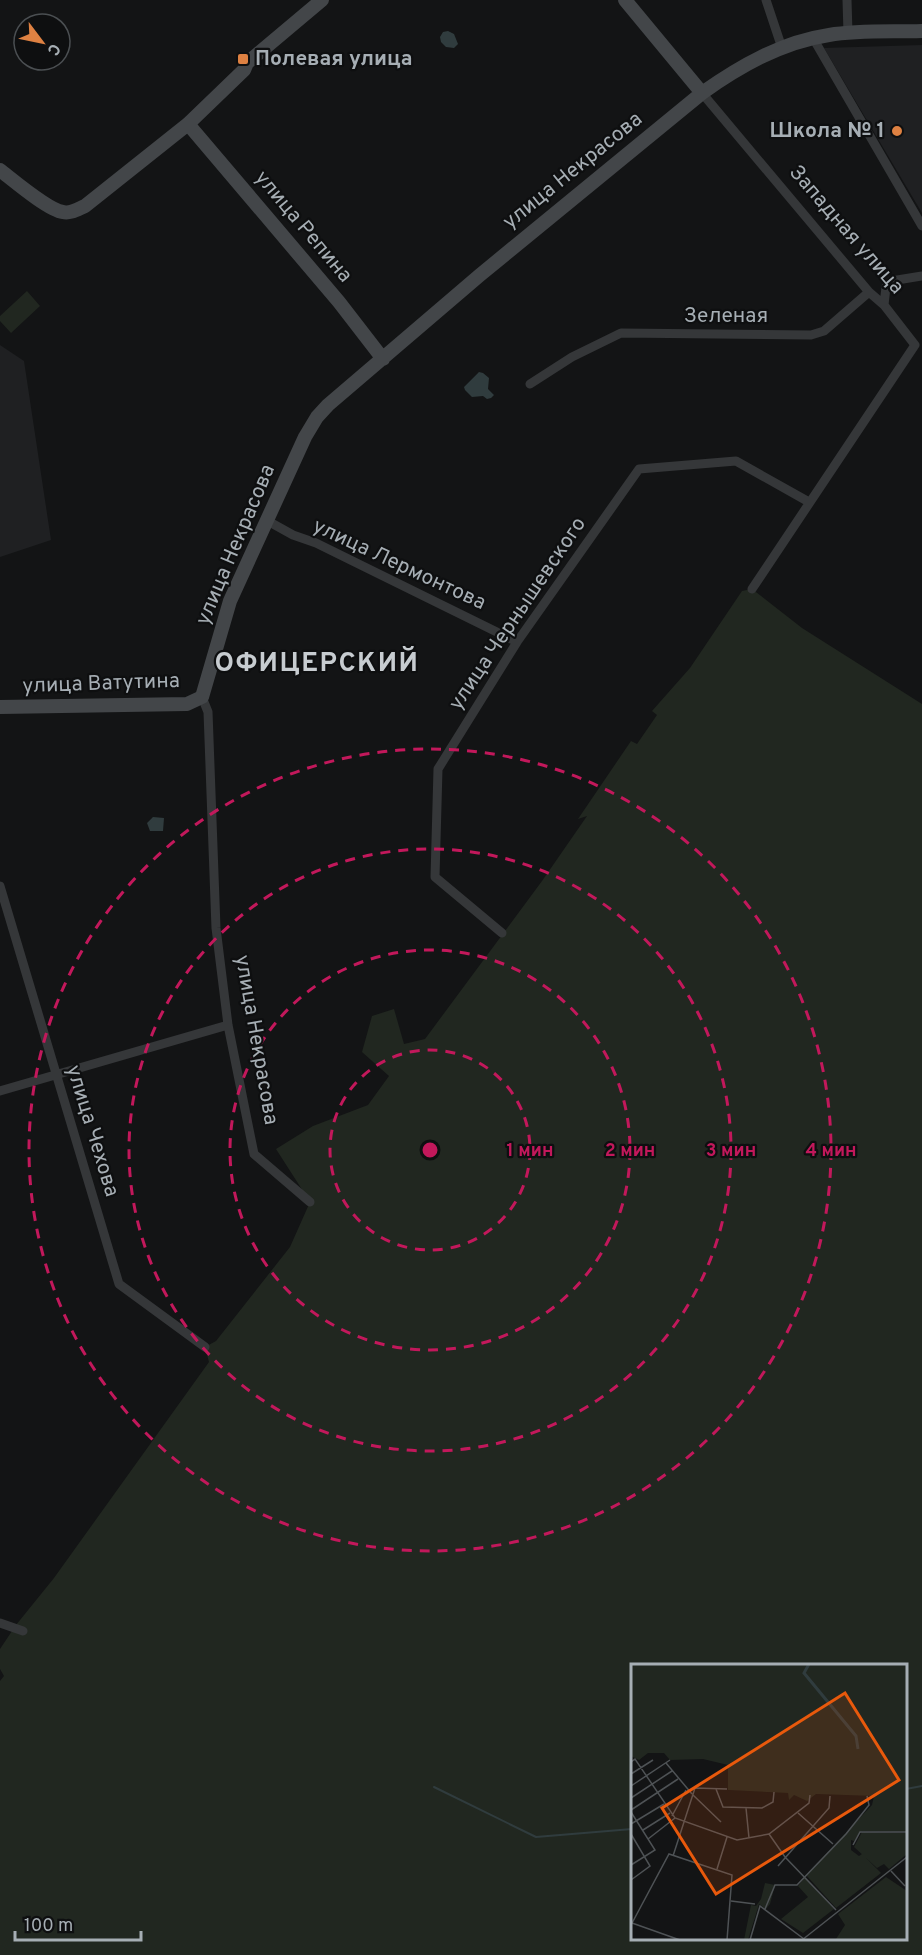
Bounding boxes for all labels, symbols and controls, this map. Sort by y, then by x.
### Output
north arrow [12,12,72,72]
text: С [42,39,64,59]
place label: Полевая улица [255,46,413,73]
marker: Полевая улица [236,52,250,66]
street label: улица Некрасова [498,106,648,236]
place label: Школа № 1 [770,118,885,145]
marker: Школа № 1 [890,124,904,138]
street label: Западная улица [782,160,910,300]
street label: улица Репина [248,165,358,289]
street label: Зеленая [684,303,768,330]
street label: улица Некрасова [190,461,282,629]
street label: улица Чернышевского [443,512,593,716]
street label: улица Лермонтова [308,513,490,617]
district label: ОФИЦЕРСКИЙ [215,646,419,681]
street label: улица Ватутина [22,668,180,700]
street label: улица Некрасова [228,953,284,1127]
street label: улица Чехова [59,1062,125,1200]
centre of rings [420,1140,440,1160]
text: 1 мин [507,1140,553,1163]
text: 2 мин [605,1140,655,1163]
text: 3 мин [706,1140,756,1163]
text: 4 мин [805,1140,857,1163]
inset map [631,1664,907,1940]
scale bar [15,1904,141,1942]
text: 100 m [24,1915,73,1938]

